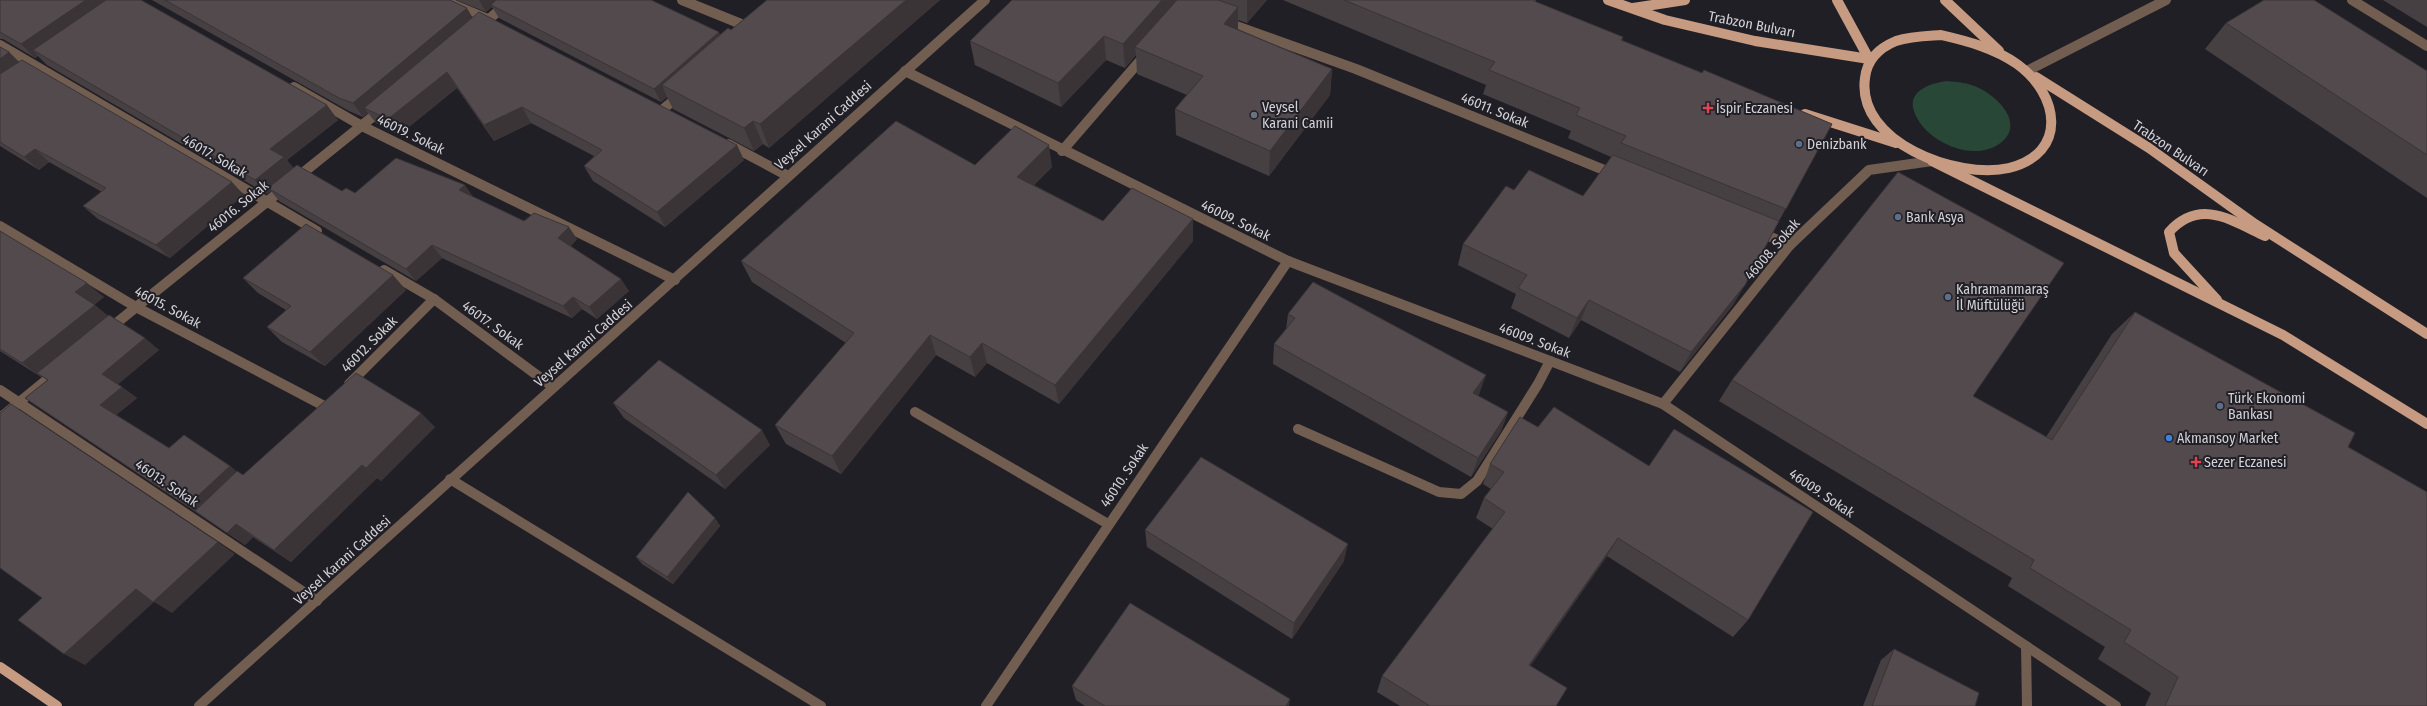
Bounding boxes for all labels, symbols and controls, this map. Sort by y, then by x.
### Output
street label: Trabzon Bulvarı [1707,8,1797,41]
street label: Veysel Karani Caddesi [771,77,875,173]
street label: 46011. Sokak [1458,89,1532,132]
place label: Veysel Karani Camii [1262,99,1333,132]
place label: İspir Eczanesi [1716,100,1793,117]
marker: İspir Eczanesi [1703,103,1713,113]
marker: Veysel Karani Camii [1249,110,1259,120]
street label: 46019. Sokak [374,111,448,158]
street label: Trabzon Bulvarı [2129,117,2212,180]
street label: 46017. Sokak [179,131,251,182]
place label: Denizbank [1807,136,1867,153]
marker: Denizbank [1794,139,1804,149]
street label: 46016. Sokak [204,176,273,236]
street label: 46009. Sokak [1198,196,1274,245]
place label: Bank Asya [1906,209,1964,226]
marker: Bank Asya [1893,212,1903,222]
street label: 46008. Sokak [1741,215,1804,283]
place label: Kahramanmaraş İl Müftülüğü [1956,281,2049,314]
street label: 46015. Sokak [132,283,204,332]
marker: Kahramanmaraş İl Müftülüğü [1943,292,1953,302]
street label: Veysel Karani Caddesi [531,296,636,391]
street label: 46017. Sokak [459,297,527,354]
street label: 46012. Sokak [338,312,401,376]
street label: 46009. Sokak [1497,319,1573,362]
place label: Türk Ekonomi Bankası [2228,390,2305,423]
marker: Türk Ekonomi Bankası [2215,401,2225,411]
place label: Akmansoy Market [2177,430,2279,447]
marker: Akmansoy Market [2164,433,2174,443]
street label: 46010. Sokak [1097,440,1152,511]
place label: Sezer Eczanesi [2204,454,2287,471]
street label: 46013. Sokak [132,456,202,511]
marker: Sezer Eczanesi [2191,457,2201,467]
street label: 46009. Sokak [1786,465,1858,522]
street label: Veysel Karani Caddesi [290,512,394,608]

